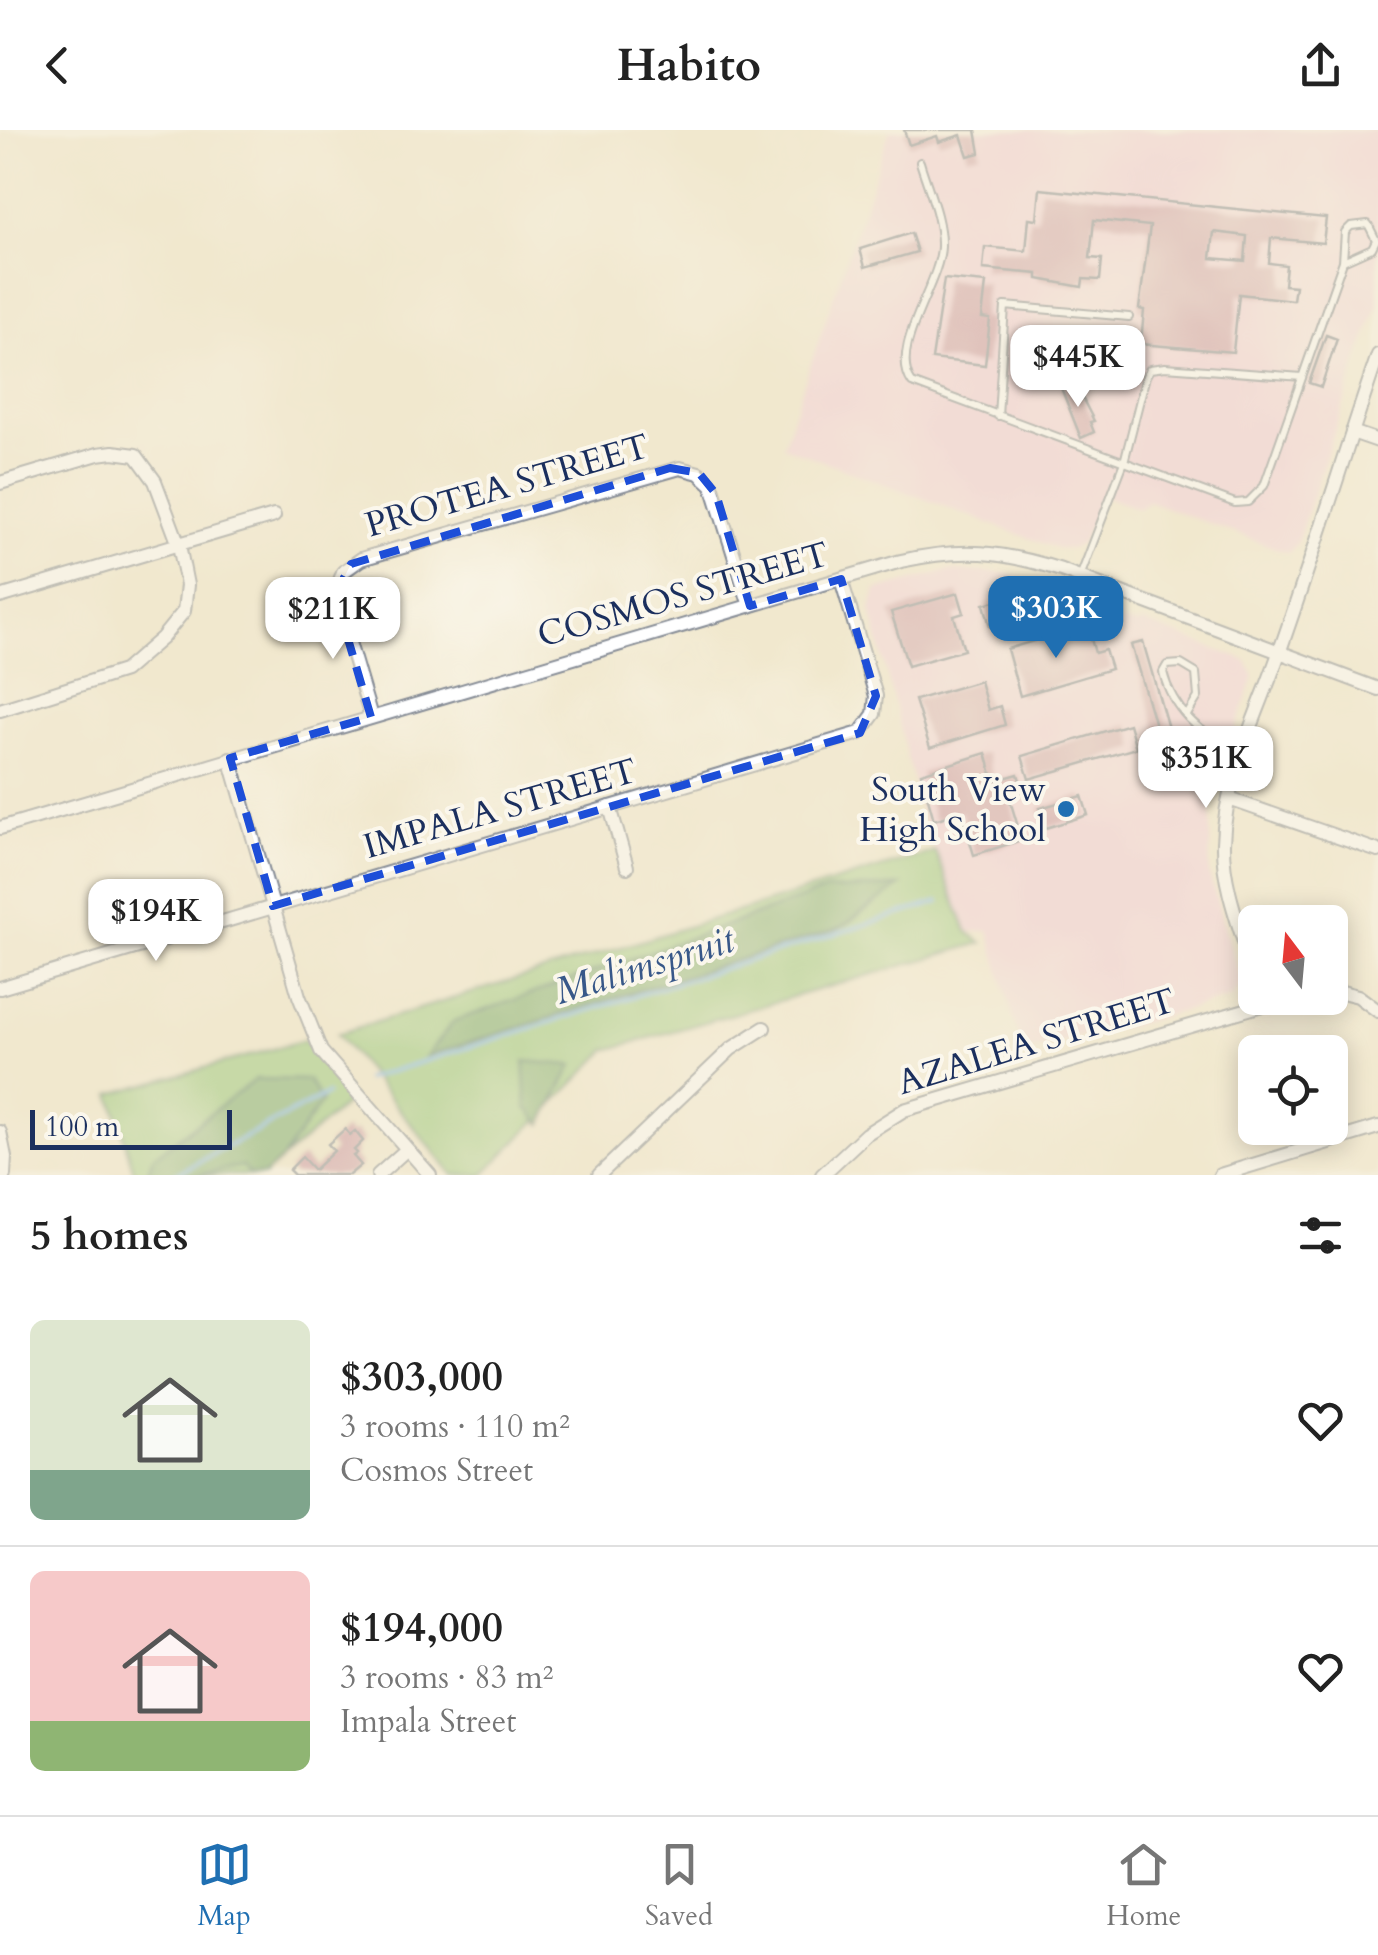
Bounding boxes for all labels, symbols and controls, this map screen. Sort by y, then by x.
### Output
text: Habito [617,35,761,96]
icon: back [30,38,85,93]
icon: share [1293,38,1348,93]
pin: $445K [1008,325,1148,410]
text: $445K [1032,335,1124,379]
street label: PROTEA STREET [360,422,655,549]
street label: COSMOS STREET [532,530,835,660]
pin: $303K [986,576,1126,661]
pin: $211K [263,577,403,662]
text: $303K [1010,586,1102,630]
text: $211K [287,587,379,631]
pin: $351K [1136,726,1276,811]
text: $351K [1160,736,1252,780]
street label: IMPALA STREET [358,747,643,871]
place label: South View High School [859,766,1046,854]
marker: South View High School [1055,798,1077,820]
pin: $194K [86,879,226,964]
text: $194K [110,889,202,933]
north arrow [1238,905,1348,1015]
map controls [1238,905,1348,1145]
water label: Malimspruit [548,914,742,1018]
street label: AZALEA STREET [891,977,1181,1107]
button: locate [1238,1035,1348,1145]
scale bar [30,1105,232,1150]
text: 100 m [45,1108,119,1146]
text: 5 homes [30,1207,188,1264]
icon: filters [1293,1208,1348,1263]
text: $303,000 [340,1348,503,1405]
icon: home [110,1360,230,1480]
icon: heart [1293,1393,1348,1448]
text: 3 rooms · 110 m² [340,1405,570,1449]
text: Cosmos Street [340,1449,533,1493]
text: $194,000 [340,1599,503,1656]
icon: home [110,1611,230,1731]
icon: heart [1293,1644,1348,1699]
text: 3 rooms · 83 m² [340,1656,553,1700]
text: Impala Street [340,1700,516,1744]
tab: Map [197,1837,252,1935]
tab: Saved [645,1837,713,1935]
tab: Home [1106,1837,1181,1935]

